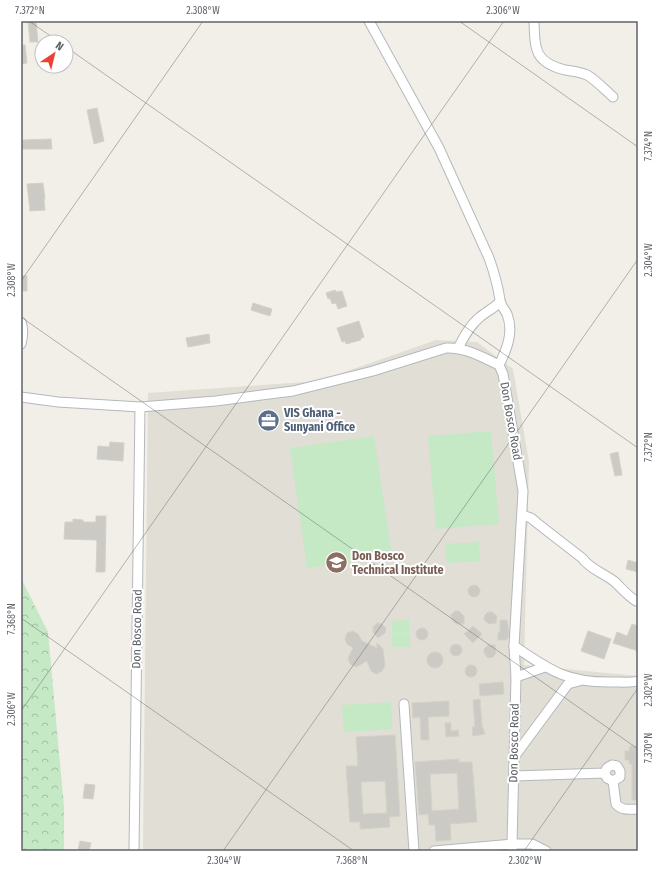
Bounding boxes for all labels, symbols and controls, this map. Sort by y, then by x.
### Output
text: 7.372°N [15,5,45,17]
text: 2.308°W [186,5,220,17]
text: 2.306°W [486,5,520,17]
north arrow [34,34,74,74]
text: N [53,39,66,53]
text: 7.374°N [643,131,655,161]
text: 2.304°W [643,243,655,277]
text: 2.308°W [6,263,18,297]
street label: Don Bosco Road [497,381,525,461]
place label: VIS Ghana - Sunyani Office [283,406,355,434]
office icon: VIS Ghana - Sunyani Office [256,407,282,433]
text: 7.372°N [643,432,655,462]
place label: Don Bosco Technical Institute [352,549,444,577]
school or university icon: Don Bosco Technical Institute [323,550,349,576]
street label: Don Bosco Road [129,589,145,669]
text: 7.368°N [6,603,18,635]
text: 2.302°W [643,673,655,706]
text: 2.306°W [6,692,18,726]
street label: Don Bosco Road [506,703,522,783]
text: 7.370°N [643,733,655,763]
text: 2.304°W [207,855,241,867]
text: 7.368°N [336,855,368,867]
text: 2.302°W [509,855,542,867]

